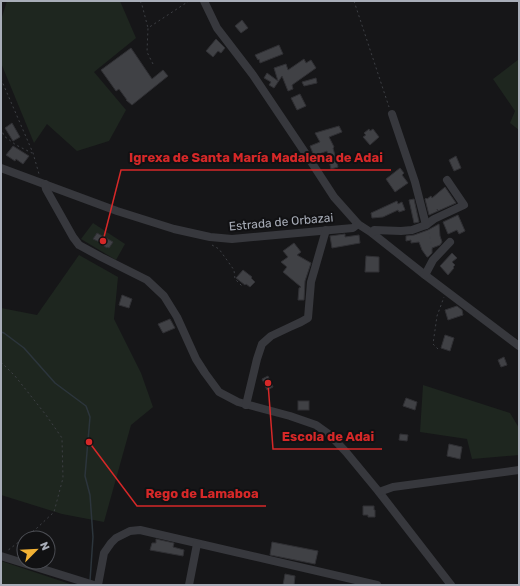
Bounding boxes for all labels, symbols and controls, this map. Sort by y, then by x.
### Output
callout: Igrexa de Santa María Madalena de Adai [121,145,391,170]
text: Igrexa de Santa María Madalena de Adai [129,150,383,165]
street label: Estrada de Orbazai [228,210,334,234]
callout: Escola de Adai [273,424,382,449]
text: Escola de Adai [282,429,374,444]
callout: Rego de Lamaboa [137,481,266,506]
text: Rego de Lamaboa [145,486,259,501]
north arrow [16,530,56,570]
text: N [37,540,52,552]

